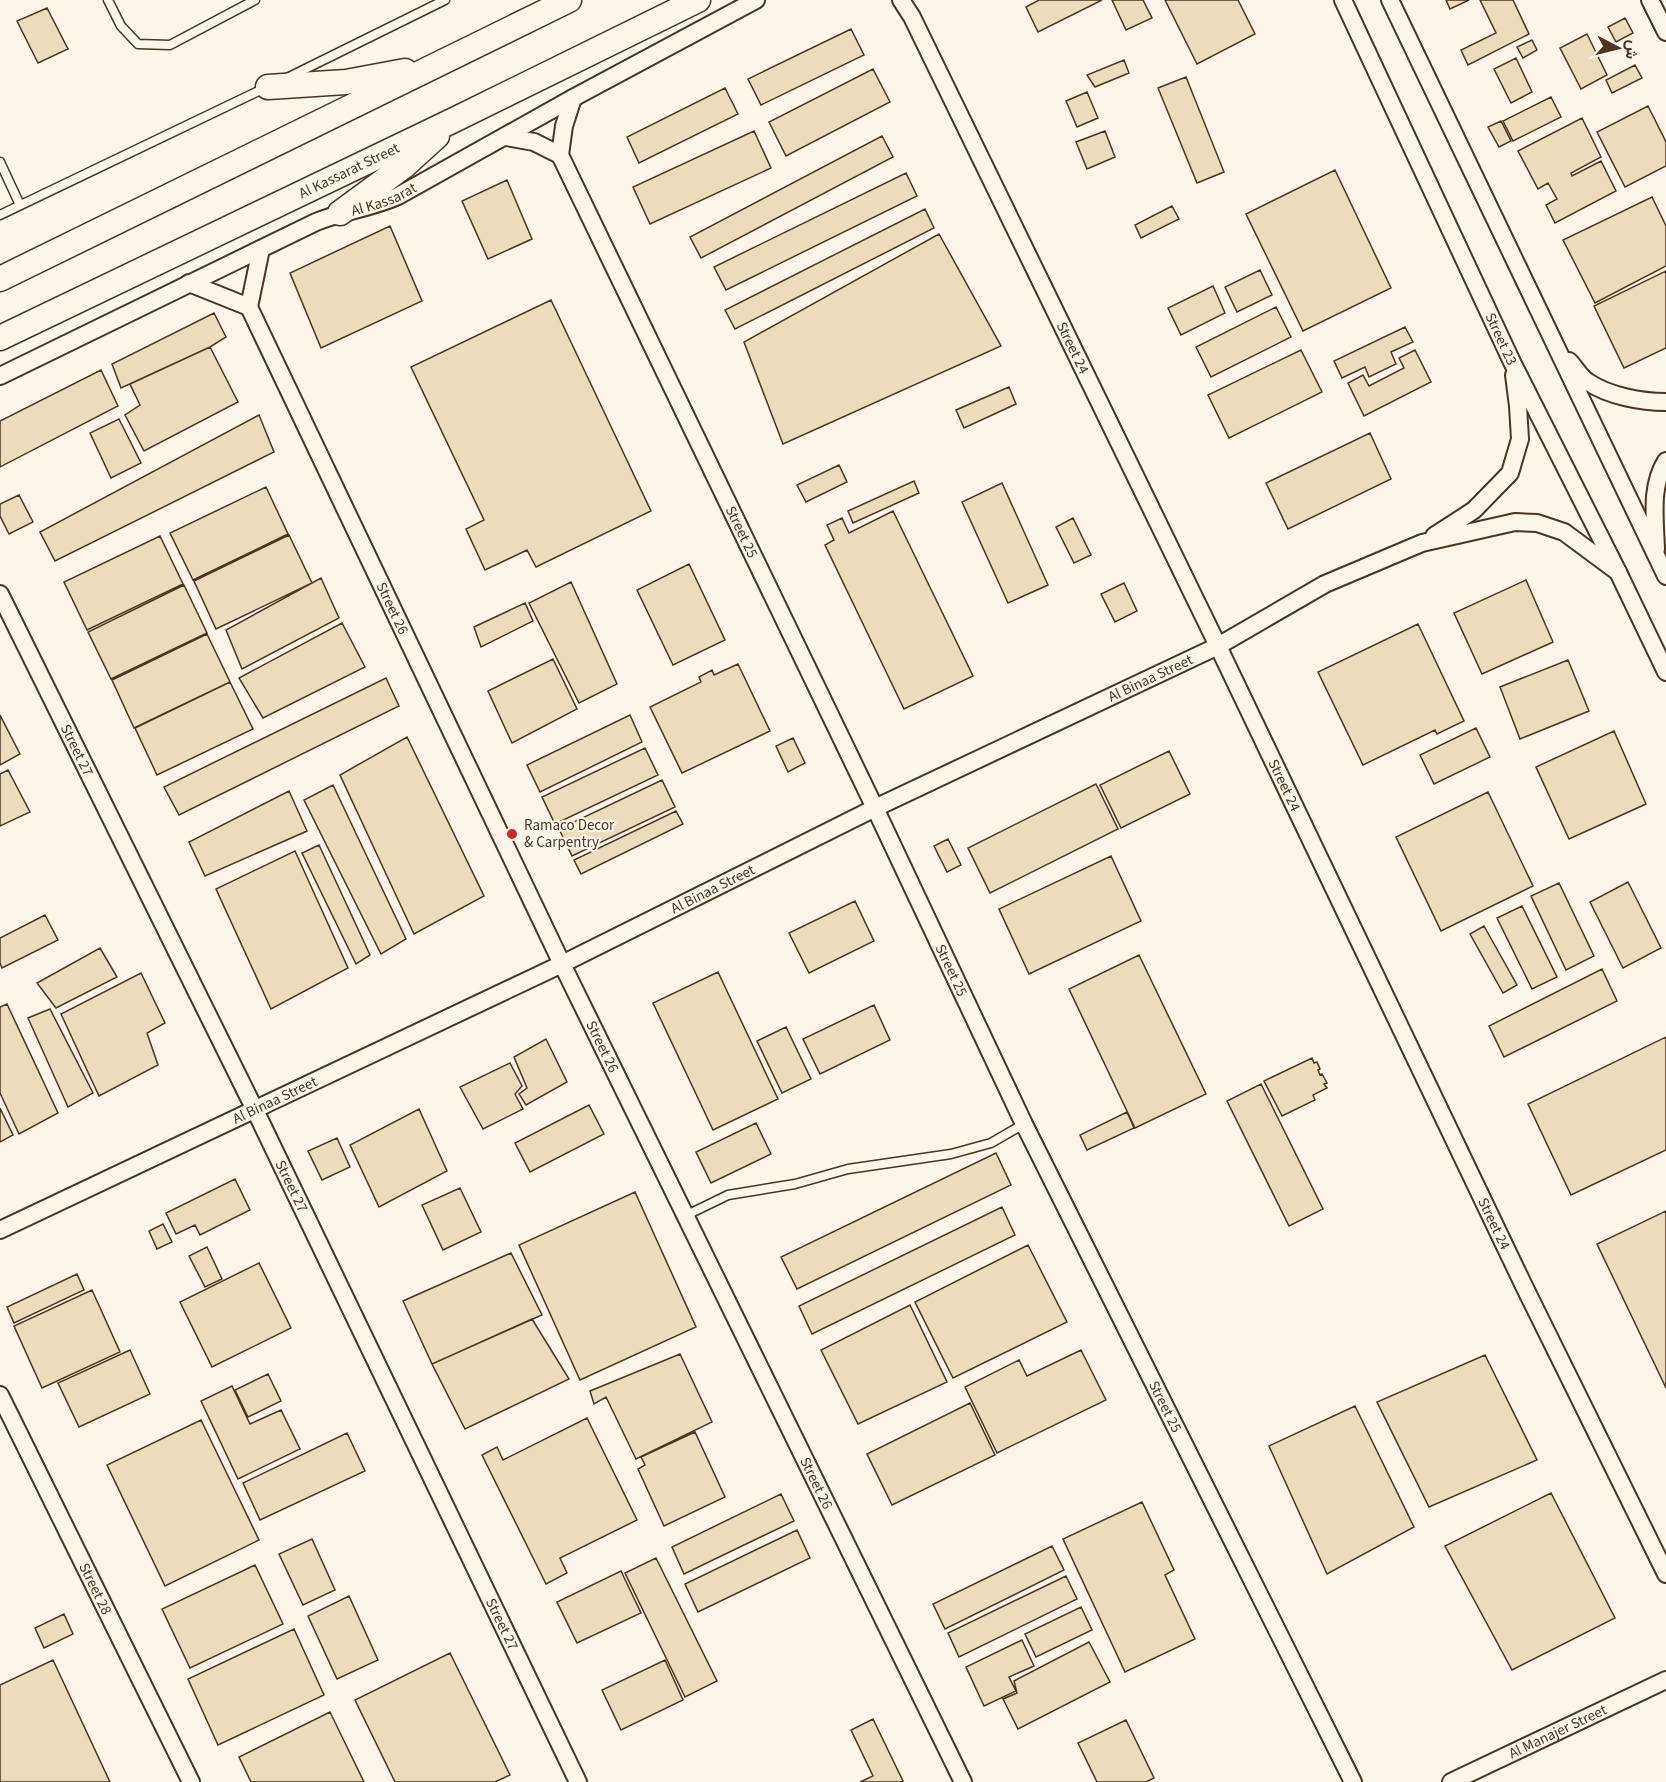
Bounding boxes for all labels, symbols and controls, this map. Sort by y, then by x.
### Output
north arrow [1588,18,1648,78]
text: ش [1620,39,1644,61]
street label: Al Kassarat Street [296,138,402,202]
street label: Al Kassarat [348,178,418,218]
street label: Street 23 [1479,309,1522,369]
street label: Street 24 [1051,318,1094,378]
street label: Street 25 [720,502,763,562]
street label: Street 26 [371,579,414,638]
street label: Al Binaa Street [1105,649,1196,707]
street label: Street 27 [55,721,98,780]
street label: Street 24 [1263,756,1306,815]
place label: Ramaco Decor & Carpentry [524,815,615,853]
marker: Ramaco Decor & Carpentry [505,827,519,841]
street label: Al Binaa Street [667,860,758,919]
street label: Street 25 [930,941,972,1000]
street label: Street 26 [580,1017,624,1076]
street label: Al Binaa Street [229,1071,321,1129]
street label: Street 27 [270,1157,313,1216]
street label: Street 24 [1472,1194,1515,1254]
street label: Street 25 [1143,1377,1187,1436]
street label: Street 26 [794,1454,838,1513]
street label: Street 28 [73,1559,117,1618]
street label: Street 27 [480,1595,523,1654]
street label: Al Manajer Street [1505,1700,1610,1764]

